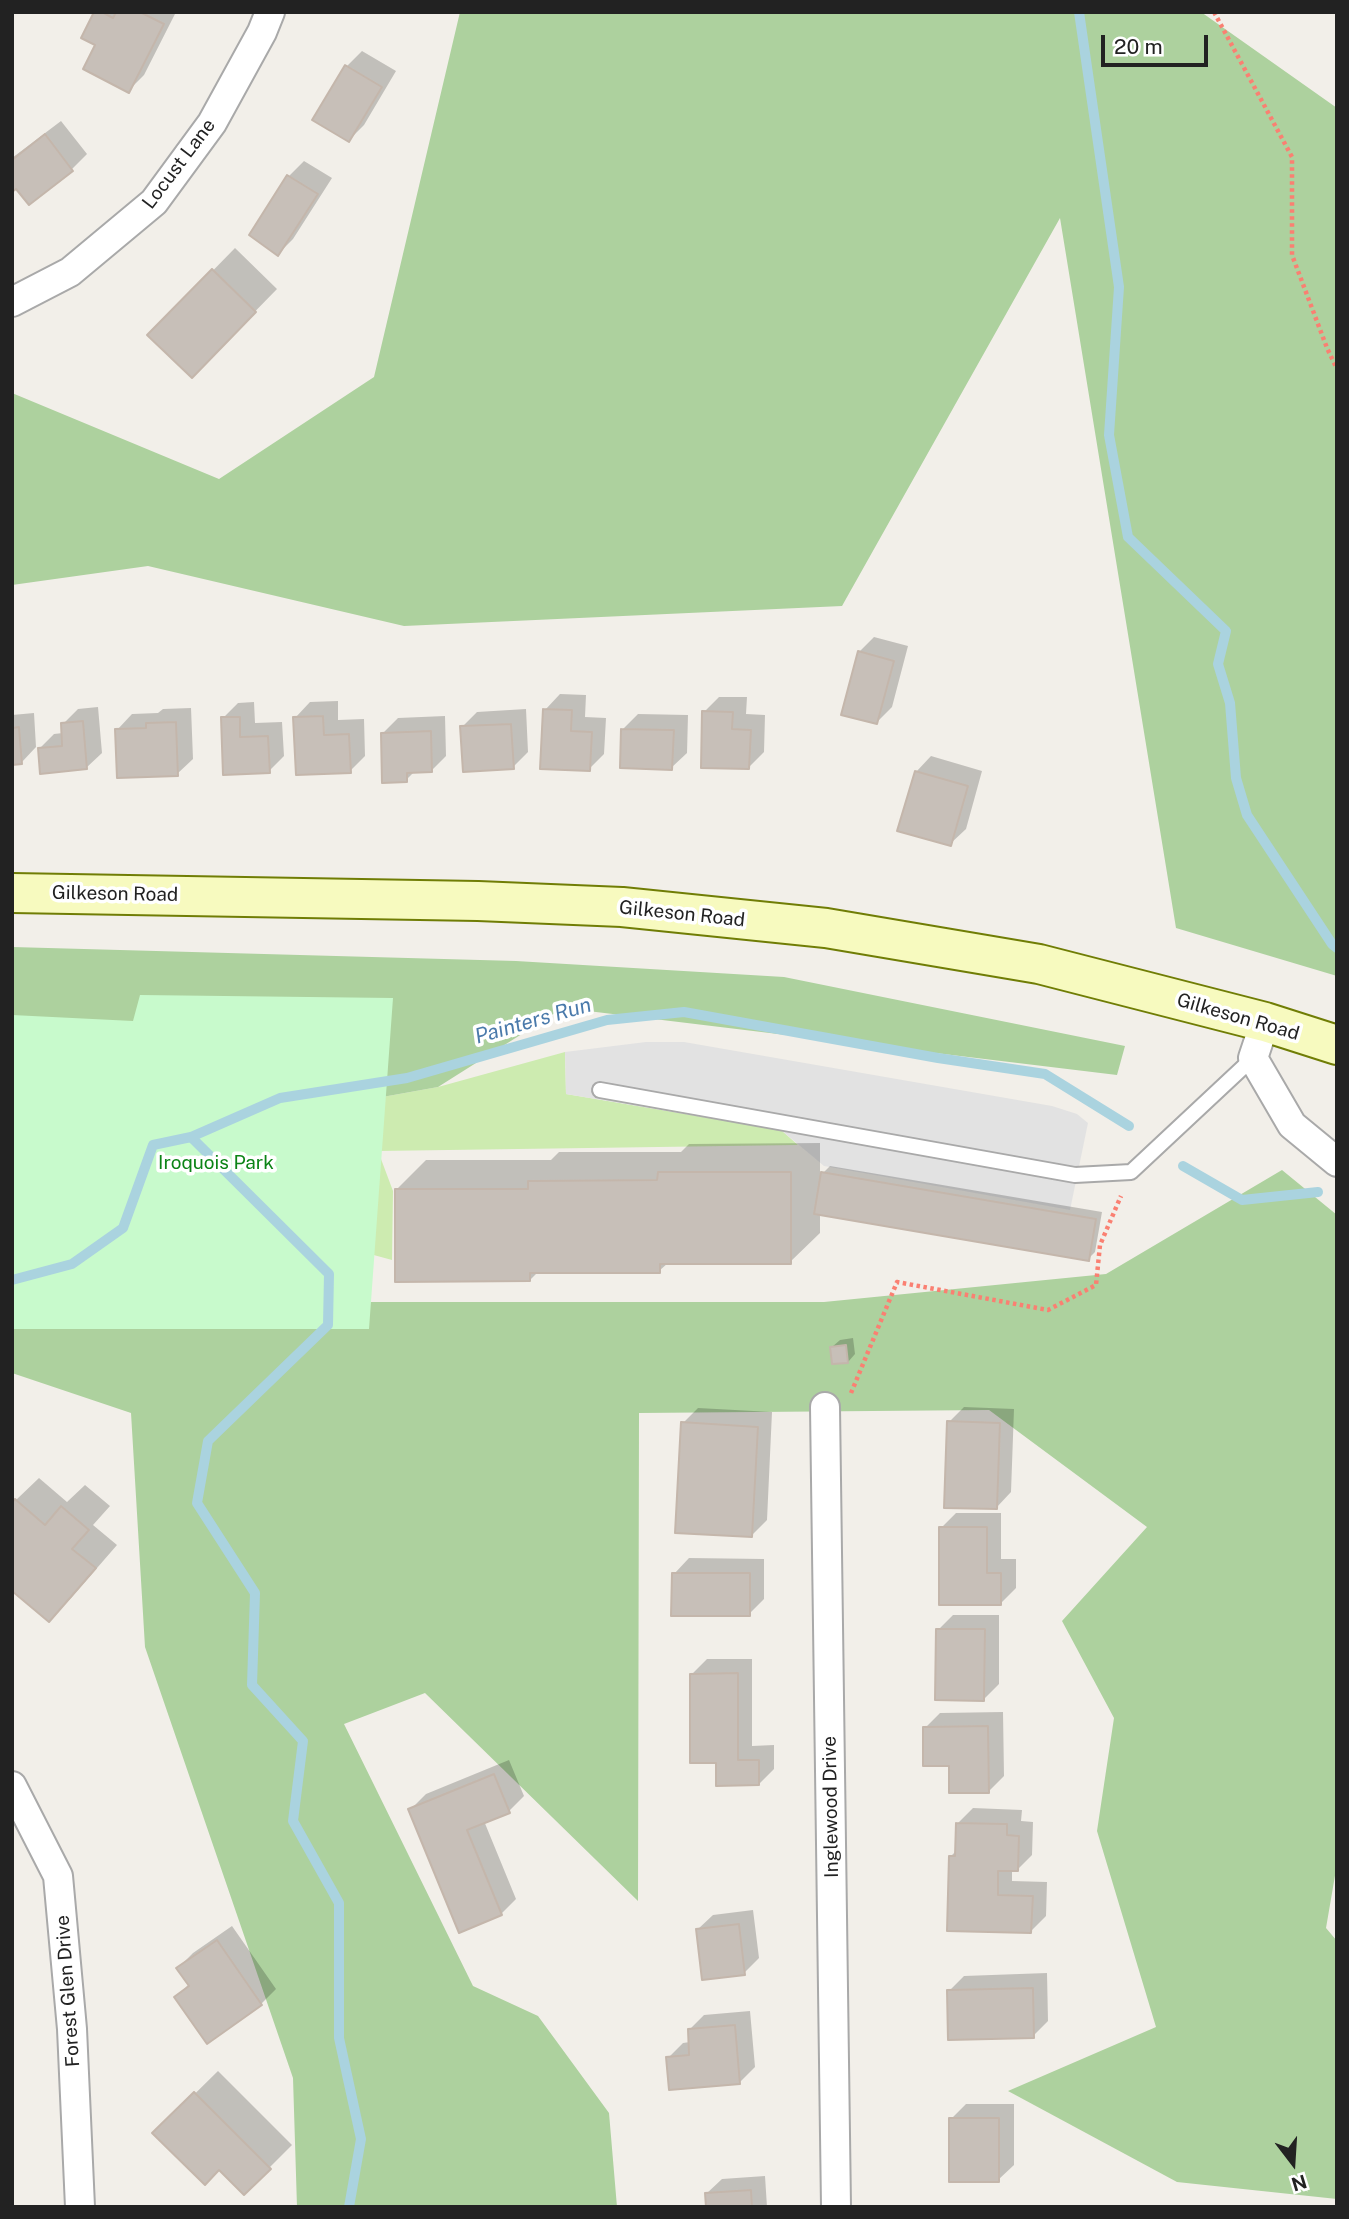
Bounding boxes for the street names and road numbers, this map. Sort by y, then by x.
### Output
street label: Locust Lane [138,114,220,214]
street label: Gilkeson Road [52,881,178,907]
street label: Gilkeson Road [618,896,746,932]
street label: Gilkeson Road [1174,989,1302,1045]
street label: Inglewood Drive [818,1736,844,1878]
street label: Forest Glen Drive [51,1914,85,2068]

